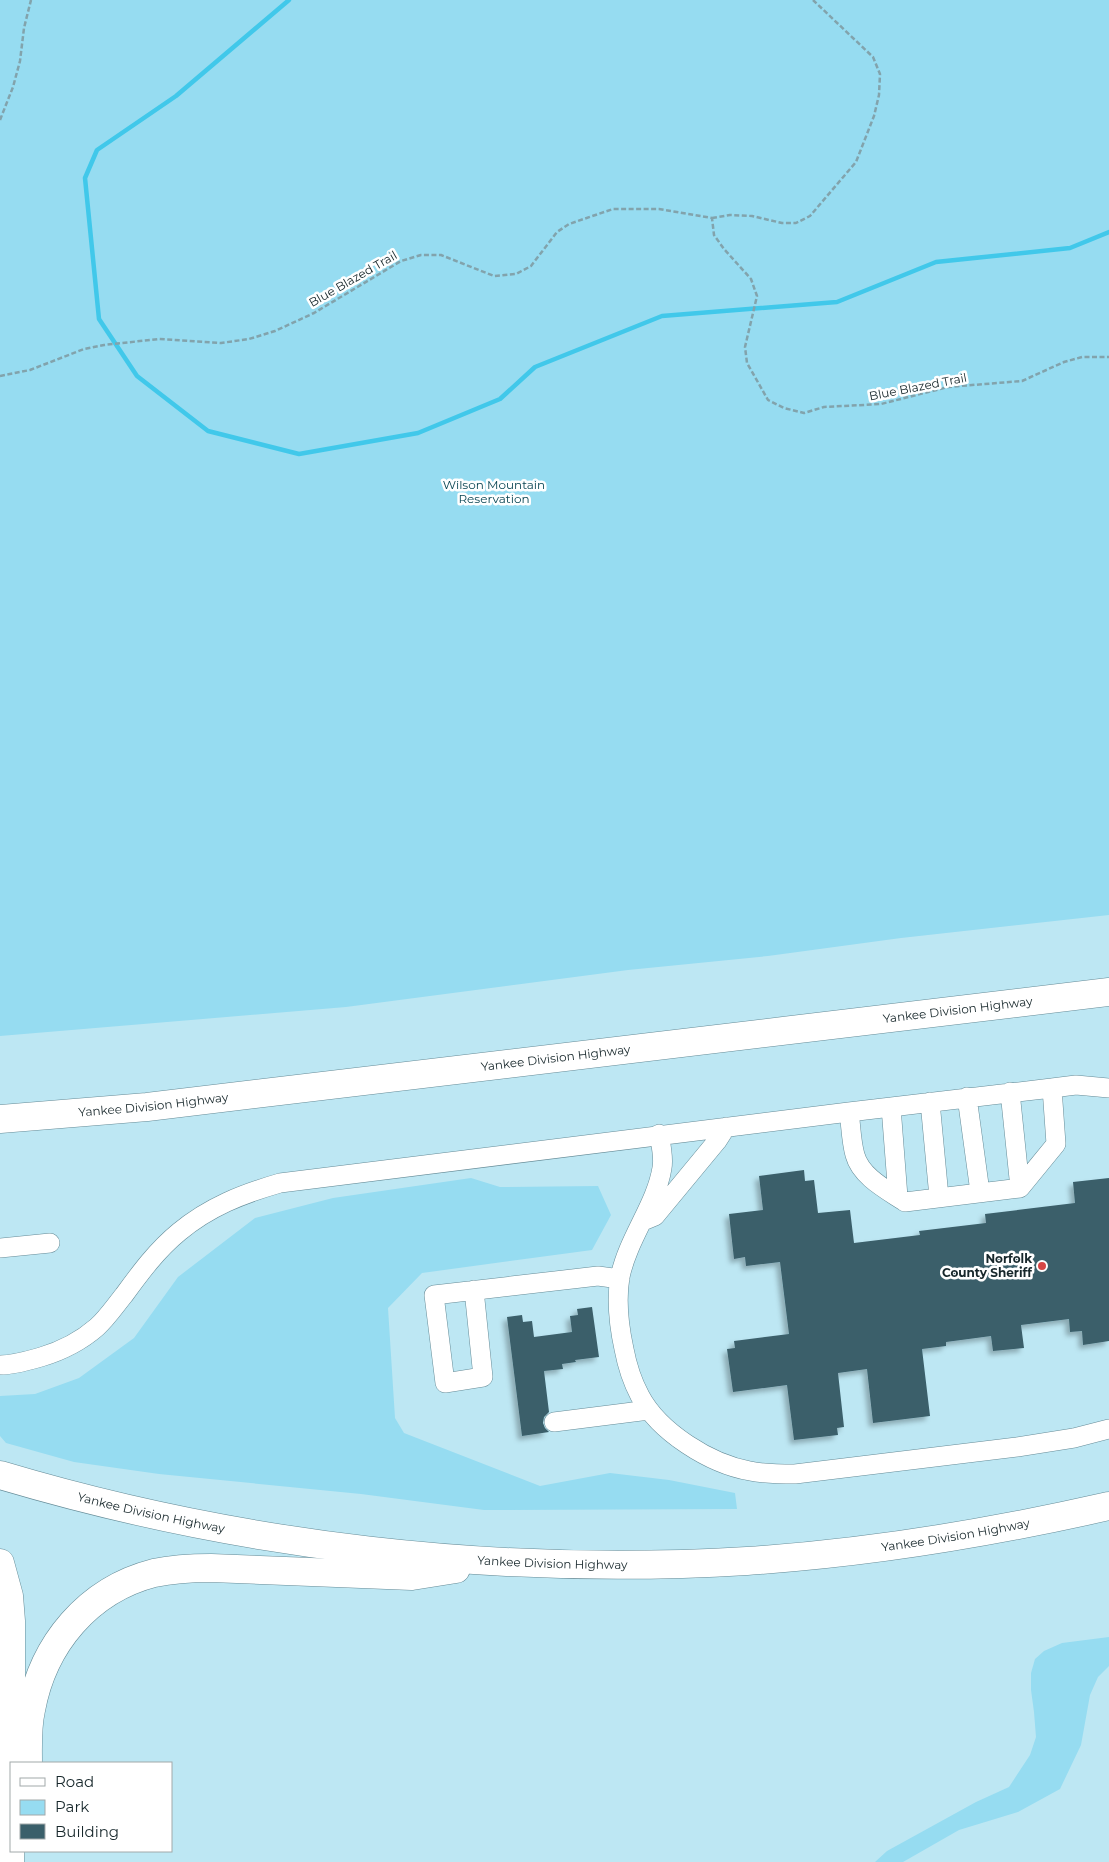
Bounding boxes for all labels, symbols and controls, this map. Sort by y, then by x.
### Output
street label: Blue Blazed Trail [306,247,399,310]
street label: Blue Blazed Trail [868,370,968,403]
park label: Wilson Mountain Reservation [443,477,545,506]
street label: Yankee Division Highway [882,993,1034,1026]
street label: Yankee Division Highway [480,1041,632,1074]
street label: Yankee Division Highway [78,1089,229,1120]
place label: Norfolk County Sheriff [942,1251,1033,1280]
marker: Norfolk County Sheriff [1036,1260,1048,1272]
street label: Yankee Division Highway [76,1489,227,1536]
street label: Yankee Division Highway [880,1515,1032,1554]
street label: Yankee Division Highway [477,1552,628,1572]
legend [10,1762,172,1852]
text: Road [55,1772,94,1791]
text: Park [55,1797,89,1816]
text: Building [55,1822,119,1841]

